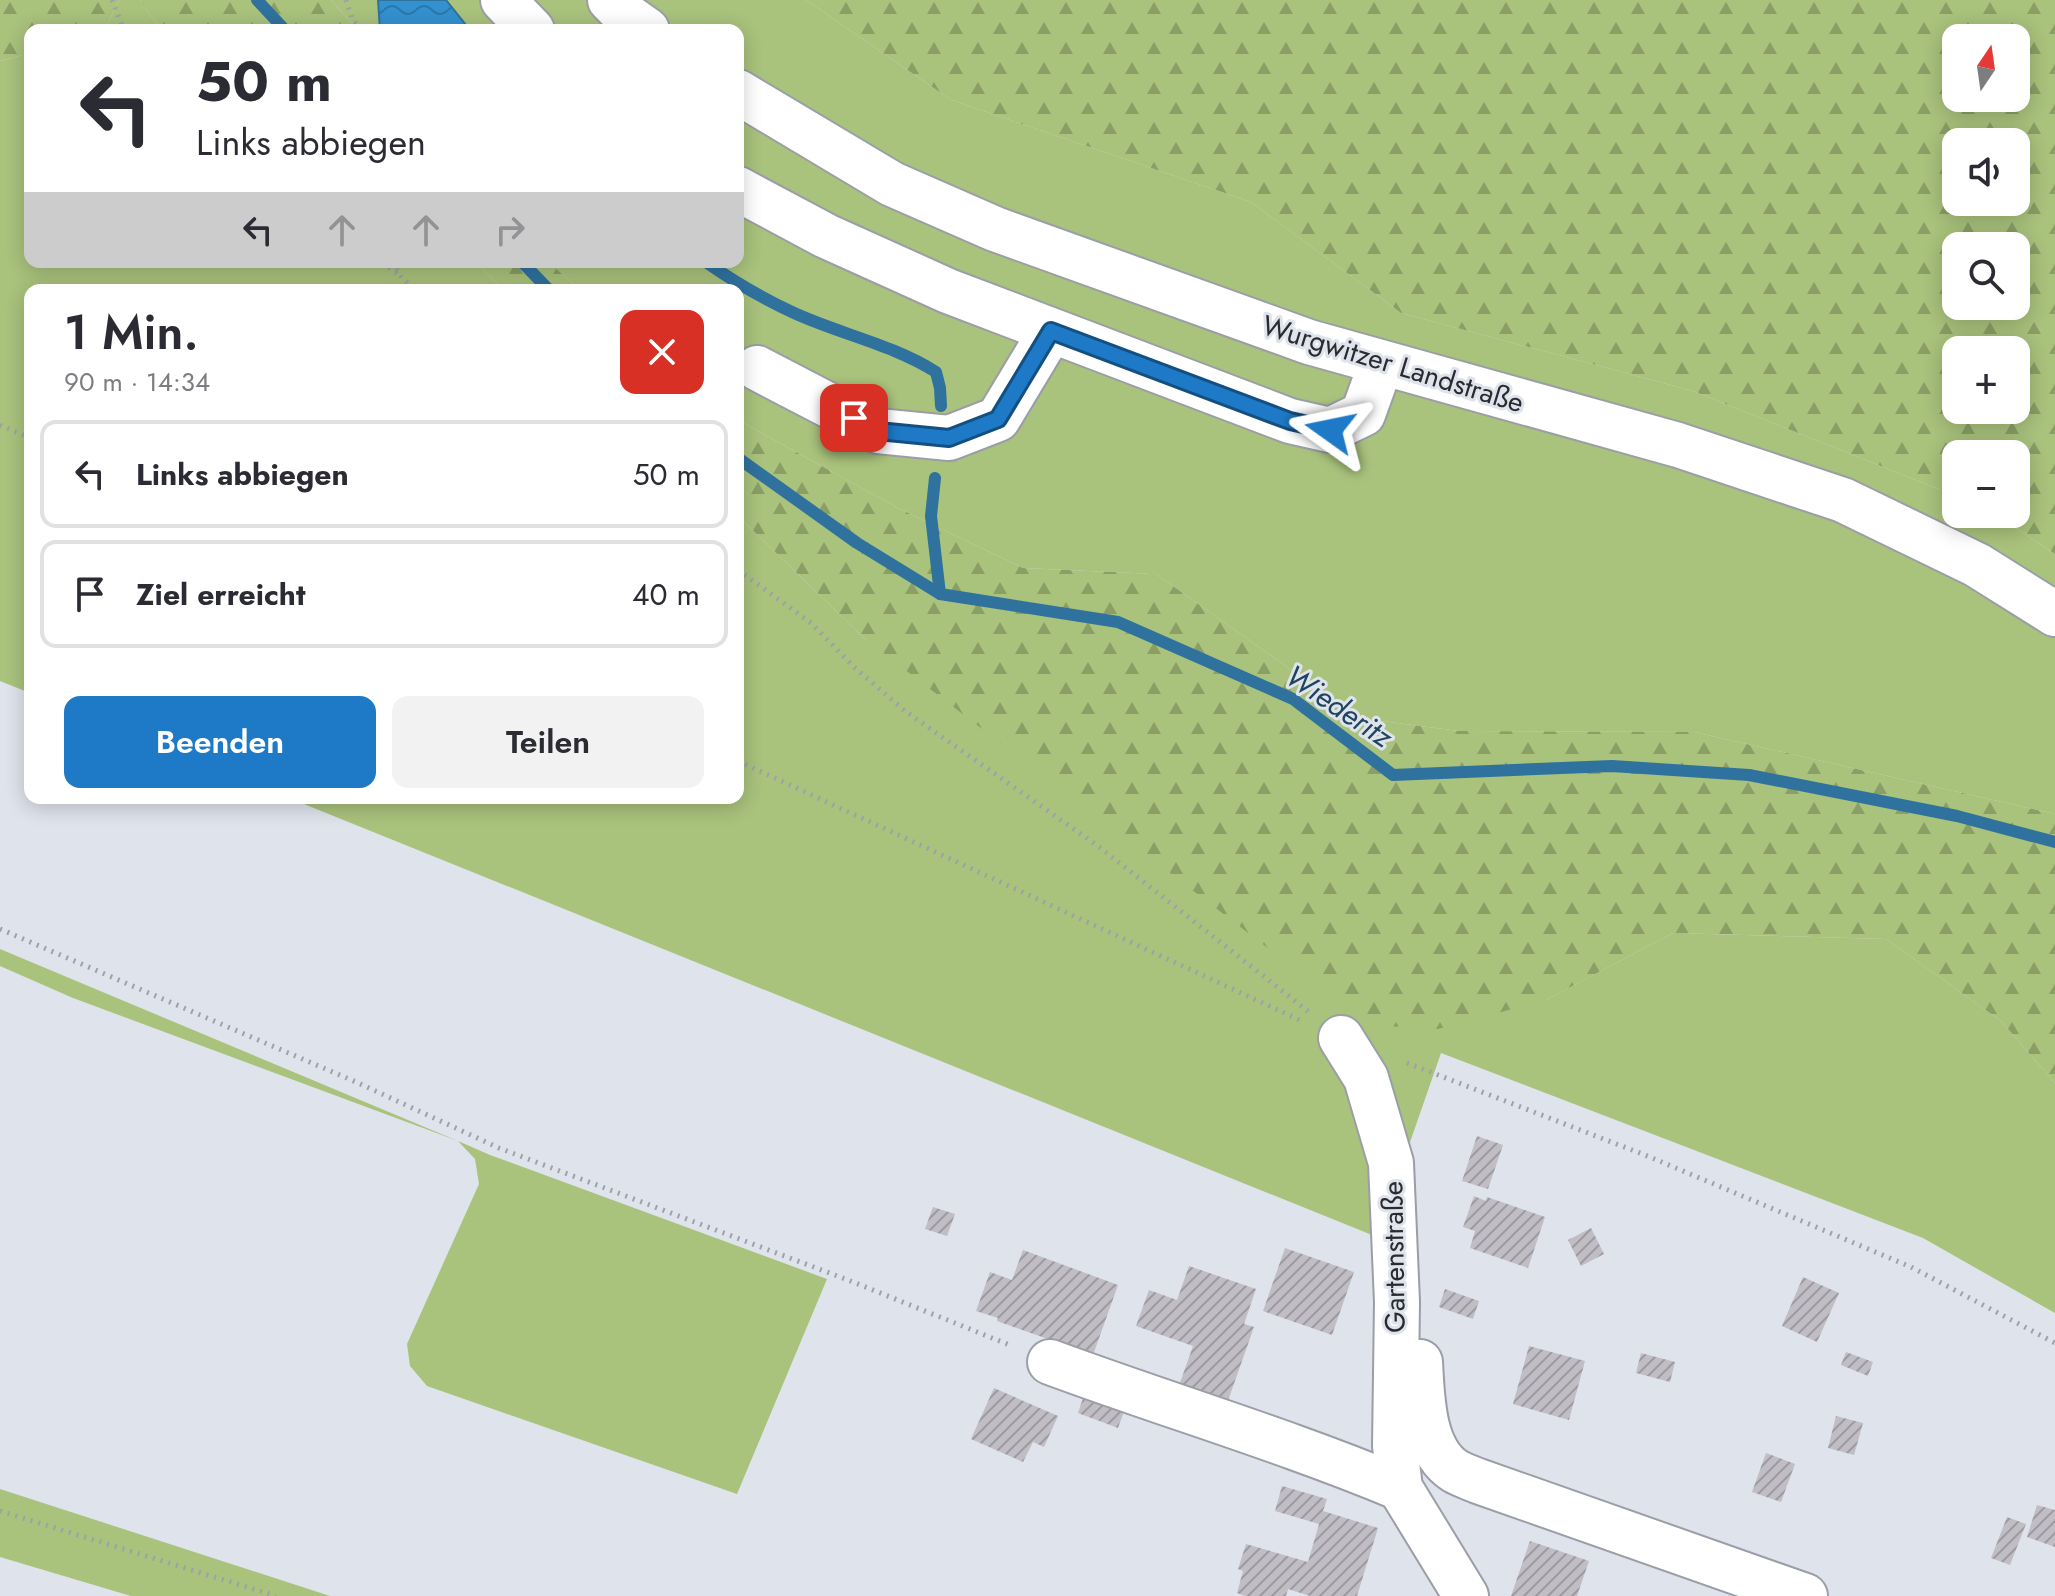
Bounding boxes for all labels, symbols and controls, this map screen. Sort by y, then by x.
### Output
north arrow [1942,24,2030,112]
map controls [1942,24,2030,528]
text: 50 m [196,41,332,122]
icon: left [64,56,168,160]
text: Links abbiegen [196,116,426,168]
button: sound [1942,128,2030,216]
icon: left [236,208,280,252]
icon: ahead [320,208,364,252]
icon: ahead [404,208,448,252]
icon: right [488,208,532,252]
button: search [1942,232,2030,320]
text: 1 Min. [64,298,199,367]
street label: Wurgwitzer Landstraße [1257,305,1529,423]
button: close [620,310,704,394]
button: + [1942,336,2030,424]
text: 90 m · 14:34 [64,363,210,401]
pin [820,384,888,452]
position arrow [1288,388,1372,472]
icon: arrive [832,396,876,440]
button: − [1942,440,2030,528]
icon: left [68,452,112,496]
text: Links abbiegen [136,453,349,496]
text: 50 m [633,453,700,496]
icon: arrive [68,572,112,616]
text: Ziel erreicht [136,573,305,616]
text: 40 m [632,573,700,616]
water label: Wiederitz [1277,654,1402,759]
button: Beenden [64,696,376,788]
button: Teilen [392,696,704,788]
street label: Gartenstraße [1372,1181,1416,1333]

